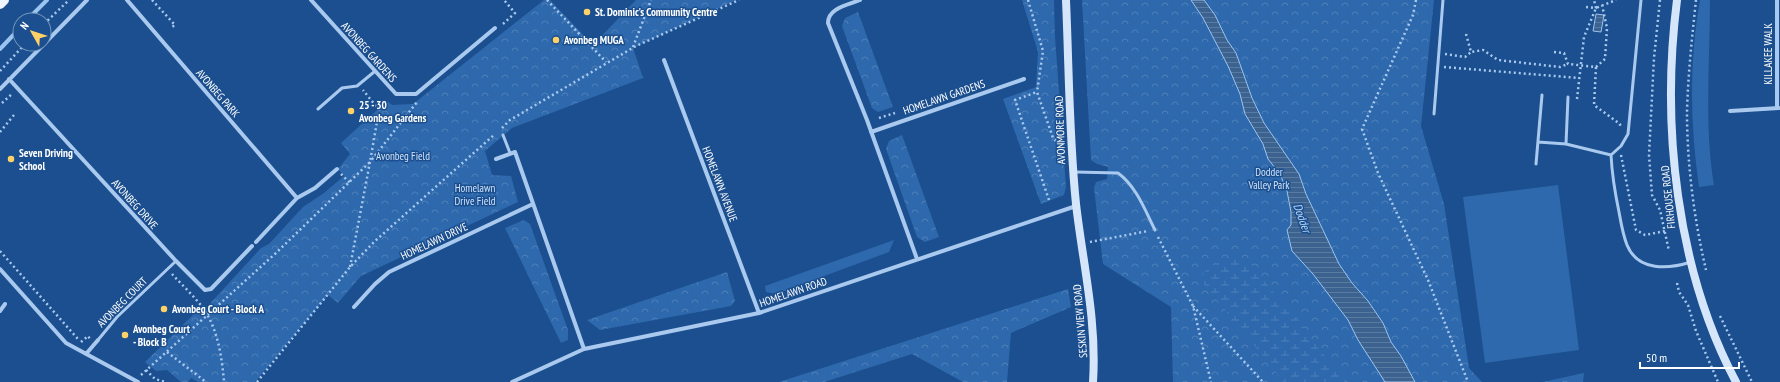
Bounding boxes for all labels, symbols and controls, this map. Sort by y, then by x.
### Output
place label: St. Dominic's Community Centre [595,5,718,19]
marker: St. Dominic's Community Centre [582,7,592,17]
north arrow [12,12,52,52]
text: N [17,19,32,32]
street label: AVONBEG GARDENS [338,19,400,85]
street label: KILLAKEE WALK [1761,23,1775,85]
place label: Avonbeg MUGA [563,33,624,47]
marker: Avonbeg MUGA [551,35,561,45]
street label: AVONBEG PARK [193,66,243,120]
street label: HOMELAWN GARDENS [901,76,987,118]
street label: AVONMORE ROAD [1052,95,1068,165]
place label: 25 - 30 Avonbeg Gardens [358,98,427,125]
marker: 25 - 30 Avonbeg Gardens [346,106,356,116]
street label: HOMELAWN AVENUE [699,144,741,224]
place label: Seven Driving School [19,146,73,173]
park label: Avonbeg Field [376,149,430,163]
marker: Seven Driving School [6,154,16,164]
street label: FIRHOUSE ROAD [1658,164,1678,229]
park label: Dodder Valley Park [1247,165,1290,192]
street label: AVONBEG DRIVE [109,176,161,232]
park label: Homelawn Drive Field [454,181,496,208]
water label: Dodder [1290,201,1315,236]
street label: HOMELAWN DRIVE [398,219,470,263]
street label: AVONBEG COURT [94,274,150,330]
street label: HOMELAWN ROAD [757,274,829,310]
street label: SESKIN VIEW ROAD [1070,283,1090,358]
place label: Avonbeg Court - Block A [171,302,264,316]
marker: Avonbeg Court - Block A [159,304,169,314]
place label: Avonbeg Court - Block B [132,322,191,349]
marker: Avonbeg Court - Block B [120,330,130,340]
scale bar [1640,344,1739,370]
text: 50 m [1646,350,1667,365]

